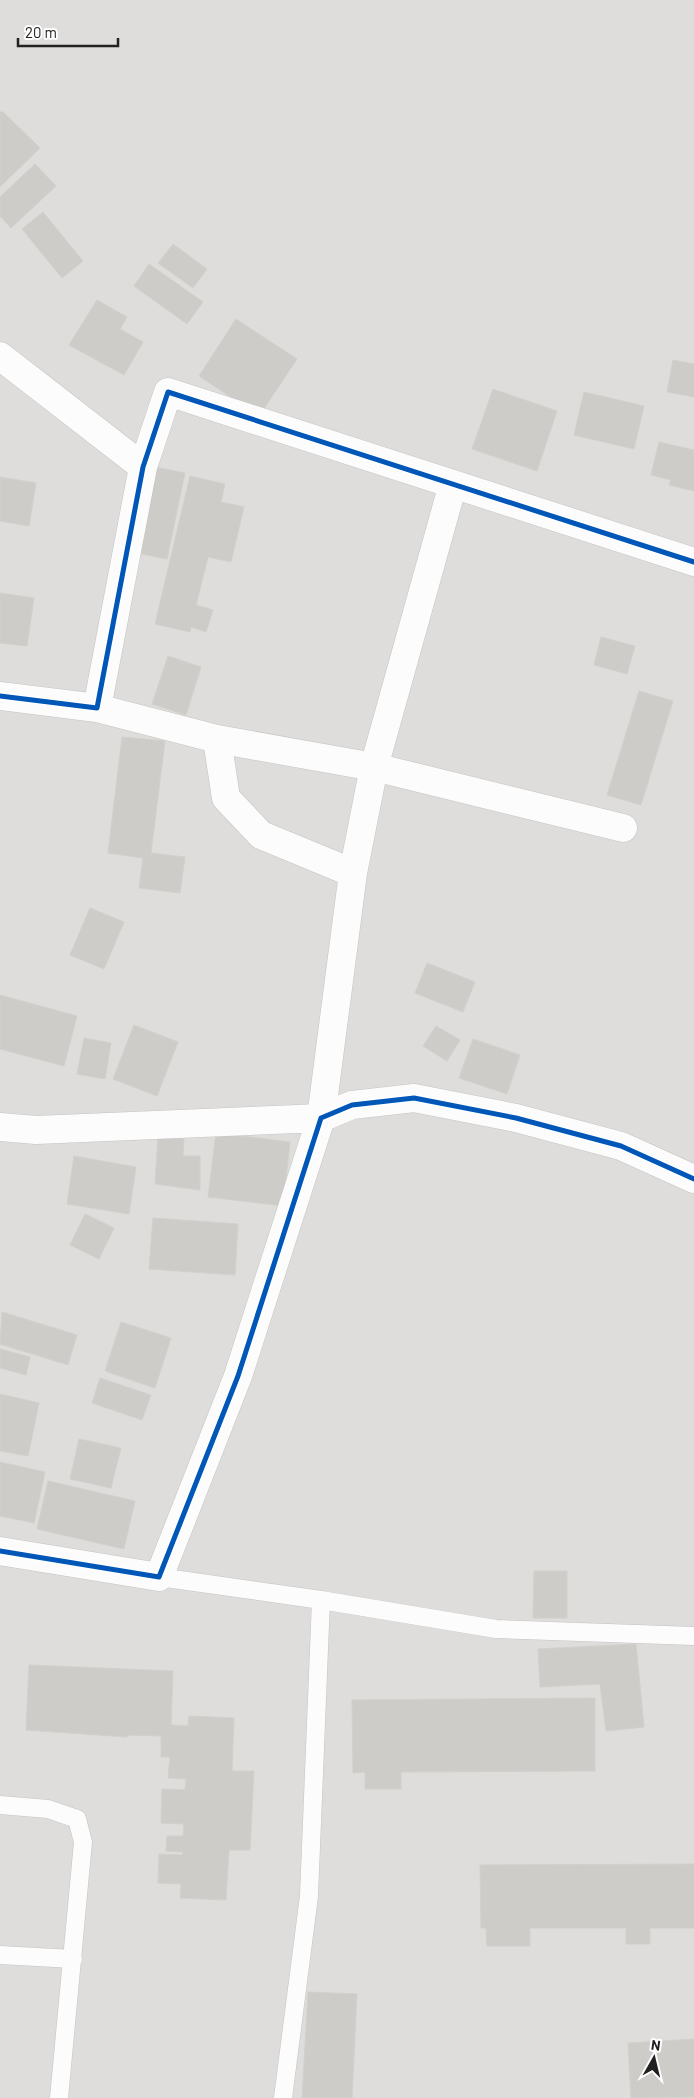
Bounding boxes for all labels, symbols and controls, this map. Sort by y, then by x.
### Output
scale bar [18,15,118,47]
text: 20 m [25,23,57,41]
north arrow [629,2033,679,2083]
text: N [650,2036,662,2054]

